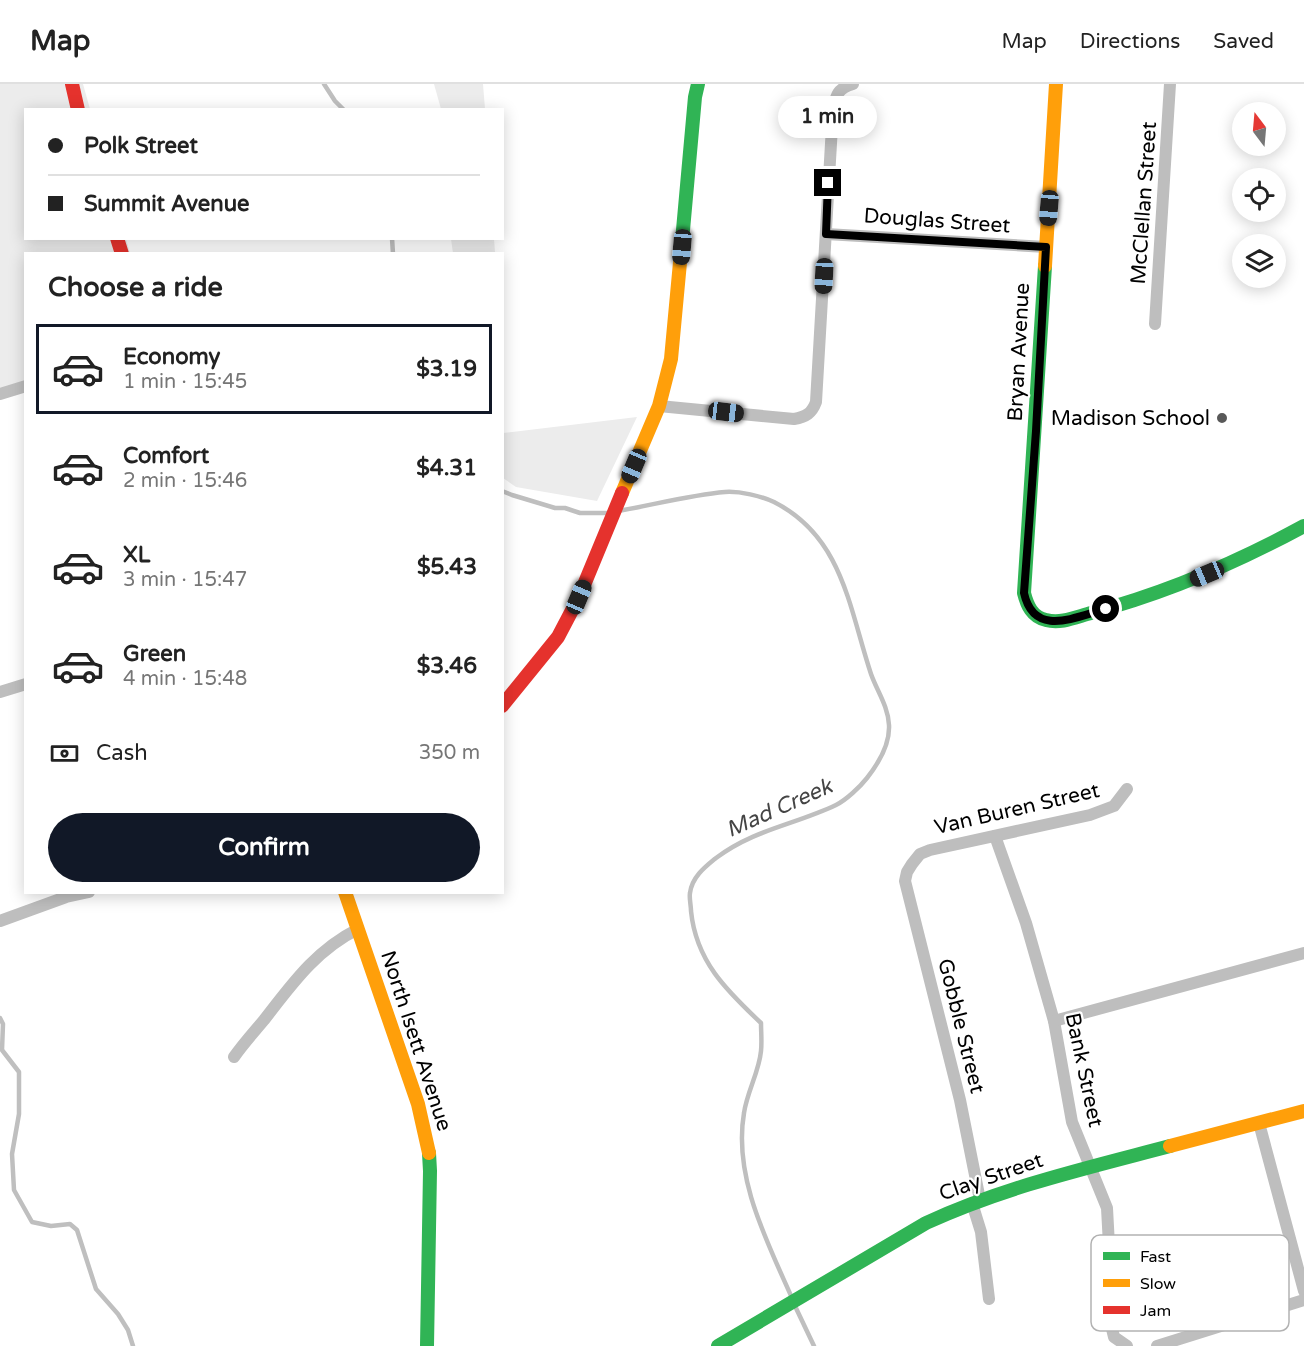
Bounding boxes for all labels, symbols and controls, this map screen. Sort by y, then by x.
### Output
text: Map [30,24,90,58]
text: Map [1001,29,1047,54]
text: Directions [1080,29,1180,54]
text: Saved [1213,29,1274,54]
callout: 1 min [778,96,878,138]
north arrow [1232,102,1286,156]
map controls [1232,102,1286,288]
text: 1 min [801,105,854,129]
street label: McClellan Street [1126,121,1162,285]
text: Polk Street [84,133,198,159]
button: locate [1232,168,1286,222]
route end [814,169,841,196]
car [1038,189,1060,227]
text: Summit Avenue [84,191,250,217]
street label: Douglas Street [863,203,1011,239]
car [671,228,693,266]
button: layers [1232,234,1286,288]
car [814,258,834,294]
text: Choose a ride [48,271,223,304]
street label: Bryan Avenue [1003,282,1035,422]
icon: car [51,342,105,396]
text: Economy [123,344,220,370]
text: $3.19 [416,356,477,382]
text: 1 min · 15:45 [123,370,247,394]
car [707,401,745,423]
place label: Madison School [1051,406,1210,431]
marker: Madison School [1215,411,1229,425]
icon: car [51,441,105,495]
text: Comfort [123,443,209,469]
car [619,446,649,486]
text: $4.31 [416,455,477,481]
text: 2 min · 15:46 [123,469,247,493]
icon: car [51,540,105,594]
text: XL [123,542,150,568]
text: $5.43 [417,554,477,580]
car [1187,559,1227,589]
text: 3 min · 15:47 [123,568,247,592]
car [564,577,594,617]
route start [1092,595,1119,622]
icon: car [51,639,105,693]
text: Green [123,641,186,667]
text: $3.46 [417,653,477,679]
text: 4 min · 15:48 [123,667,247,691]
icon: cash [48,737,81,770]
text: Cash [96,740,148,766]
text: 350 m [419,741,480,765]
water label: Mad Creek [722,772,838,843]
street label: Van Buren Street [932,778,1102,840]
button: Confirm [48,813,480,882]
street label: North Isett Avenue [375,948,457,1134]
street label: Gobble Street [932,956,990,1096]
street label: Bank Street [1060,1011,1108,1129]
street label: Clay Street [936,1148,1046,1206]
legend [1091,1235,1289,1331]
text: Fast [1140,1247,1171,1267]
text: Slow [1140,1274,1176,1294]
text: Jam [1140,1301,1171,1321]

